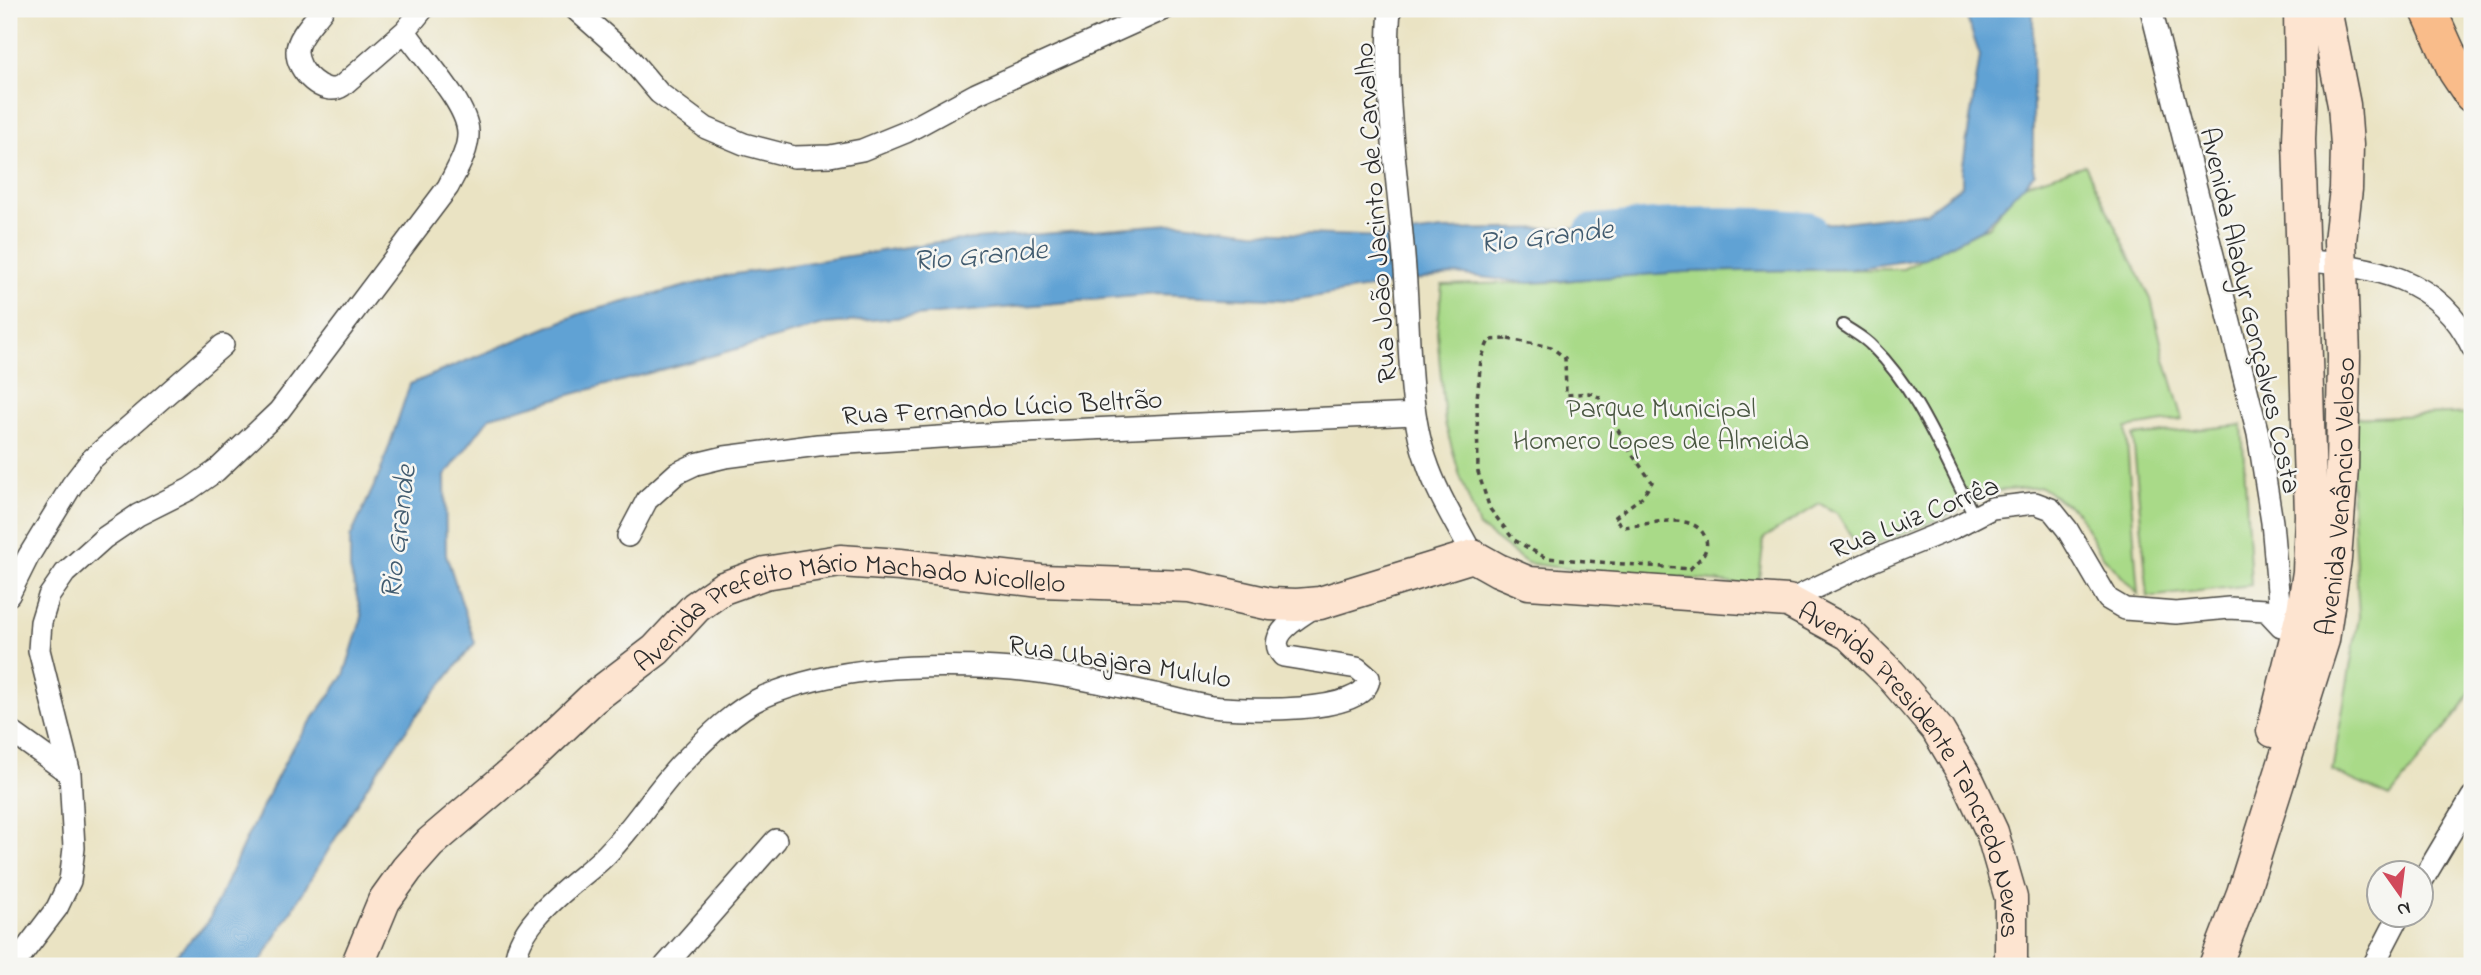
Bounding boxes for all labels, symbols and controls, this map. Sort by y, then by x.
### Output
street label: Rua João Jacinto de Carvalho [1345,41,1410,385]
street label: Avenida Aladyr Gonçalves Costa [2186,124,2311,498]
water label: Rio Grande [1477,209,1617,267]
water label: Rio Grande [911,229,1051,285]
street label: Avenida Venâncio Veloso [2307,357,2368,639]
street label: Rua Fernando Lúcio Beltrão [841,381,1164,438]
park label: Parque Municipal Homero Lopes de Almeida [1513,390,1809,463]
water label: Rio Grande [370,461,430,602]
street label: Rua Luiz Corrêa [1825,467,2006,572]
street label: Avenida Prefeito Mário Machado Nicollelo [626,544,1066,684]
street label: Avenida Presidente Tancredo Neves [1789,593,2028,938]
street label: Rua Ubajara Mululo [1005,626,1234,701]
north arrow [2366,860,2436,930]
text: N [2394,893,2413,923]

